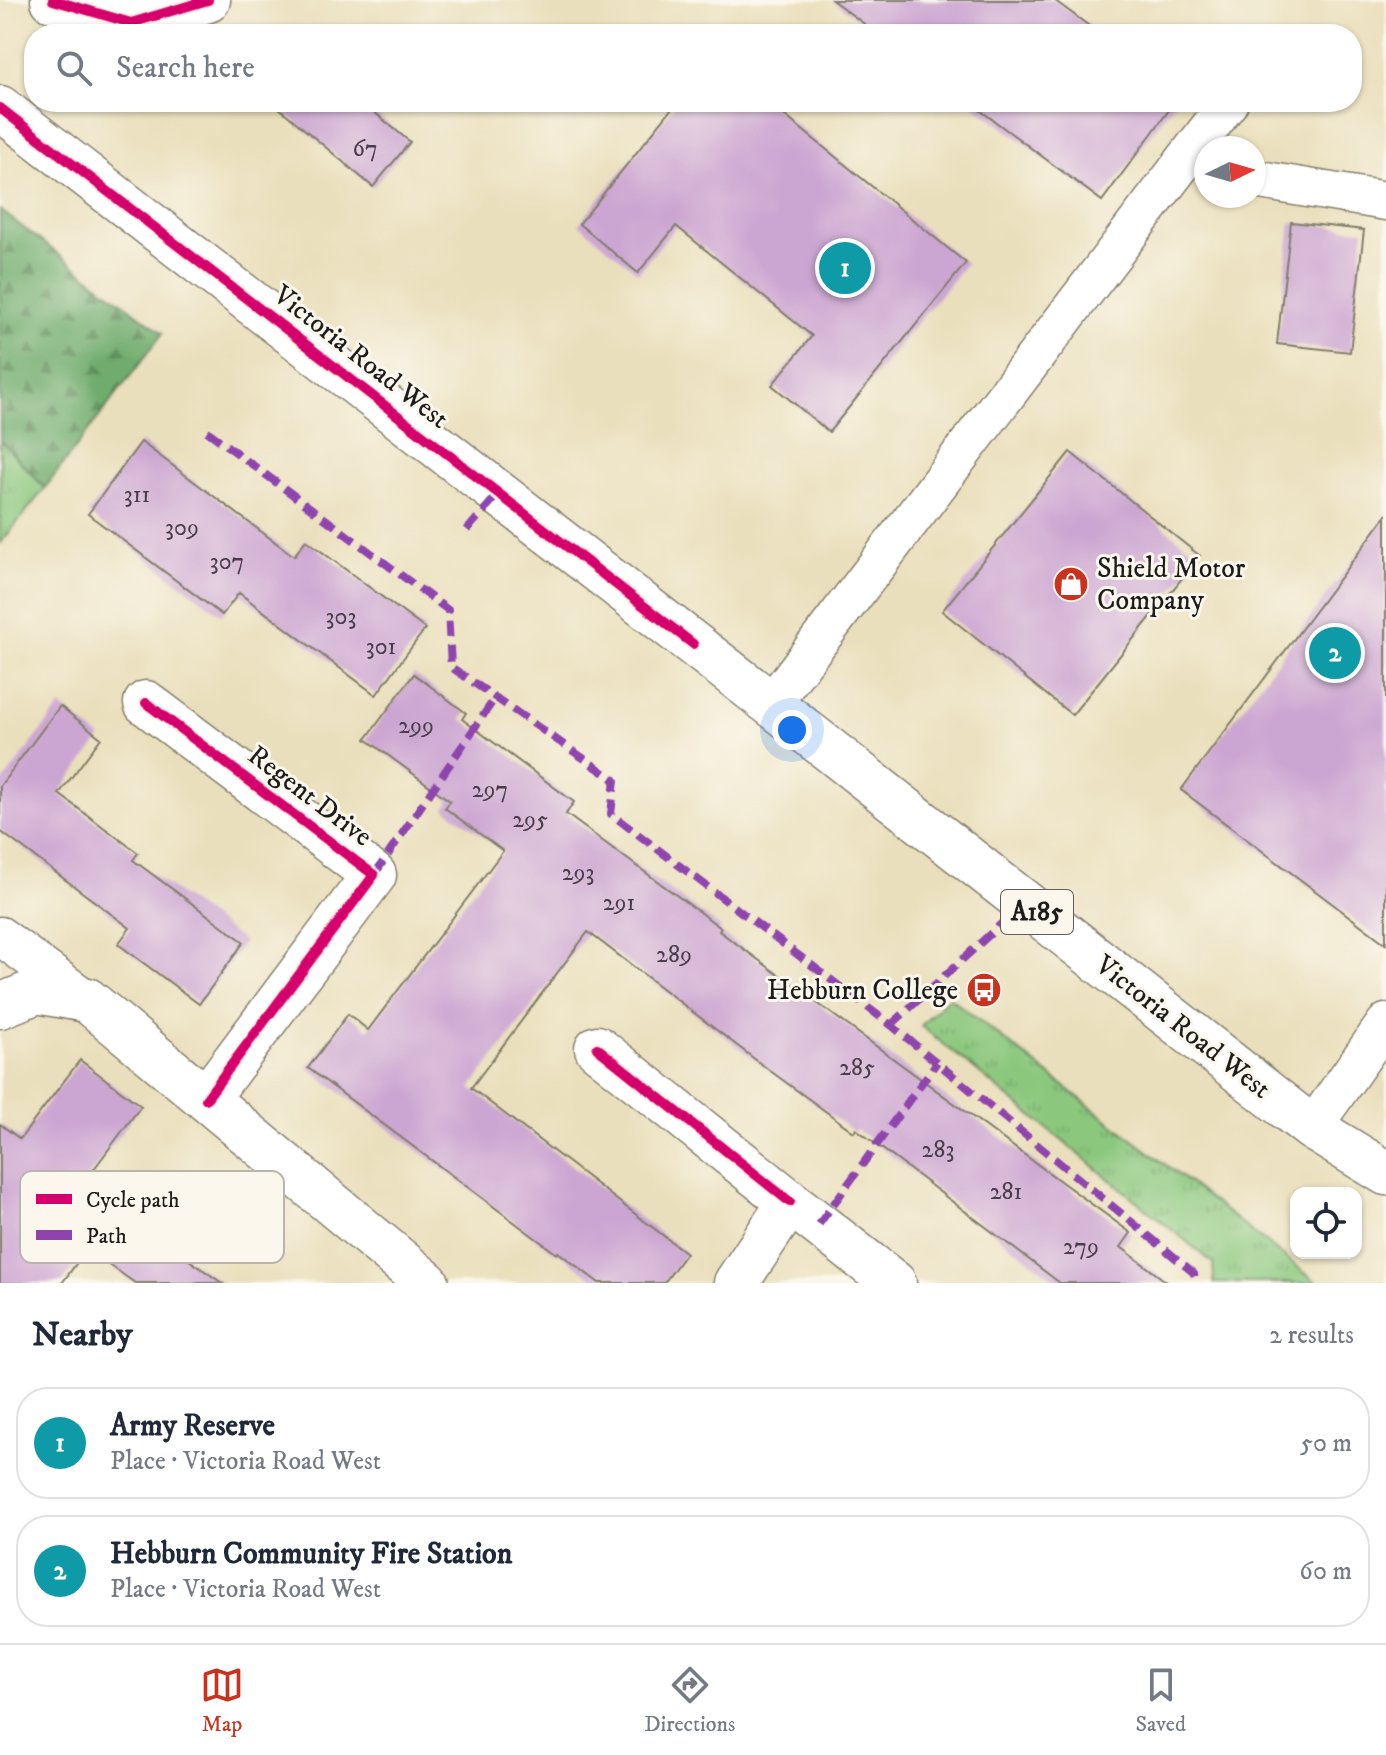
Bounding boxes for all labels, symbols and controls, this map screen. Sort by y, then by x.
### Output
search box [24,24,1362,112]
icon: search [52,46,96,90]
text: Search here [116,50,255,87]
house number: 67 [352,134,378,164]
north arrow [1194,136,1266,208]
pin: 1 [819,238,871,298]
street label: Victoria Road West [266,277,456,436]
house number: 311 [124,480,150,510]
house number: 309 [165,513,199,543]
house number: 307 [210,547,244,577]
place label: Shield Motor Company [1097,551,1246,618]
shop icon: Shield Motor Company [1052,565,1090,603]
house number: 303 [326,602,356,632]
pin: 2 [1309,623,1361,683]
house number: 301 [366,632,396,662]
your location [772,710,812,750]
house number: 299 [398,711,434,741]
street label: Regent Drive [241,738,379,854]
house number: 297 [472,775,508,805]
house number: 295 [512,805,548,835]
house number: 293 [562,858,594,888]
house number: 291 [603,888,635,918]
road number: A185 [1001,890,1073,934]
house number: 289 [656,940,692,970]
street label: Victoria Road West [1088,947,1278,1106]
bus stop icon: Hebburn College [965,971,1003,1009]
place label: Hebburn College [767,973,958,1008]
house number: 285 [839,1053,875,1083]
house number: 283 [922,1135,954,1165]
legend [20,1171,284,1263]
house number: 281 [990,1177,1022,1207]
text: Cycle path [86,1187,180,1214]
map controls [1290,1187,1362,1259]
button: locate [1290,1187,1362,1259]
text: Path [86,1223,127,1250]
house number: 279 [1063,1232,1099,1262]
text: Nearby [32,1314,133,1356]
text: 2 results [1269,1319,1354,1352]
text: Army Reserve [110,1408,275,1445]
text: 1 [55,1427,65,1460]
text: 50 m [1300,1427,1352,1460]
text: Place · Victoria Road West [110,1445,381,1478]
text: Hebburn Community Fire Station [110,1536,512,1573]
text: 2 [54,1555,66,1588]
text: 60 m [1299,1555,1352,1588]
text: Place · Victoria Road West [110,1573,381,1606]
tab: Map [200,1663,244,1738]
tab: Directions [644,1663,735,1738]
tab: Saved [1135,1663,1186,1738]

